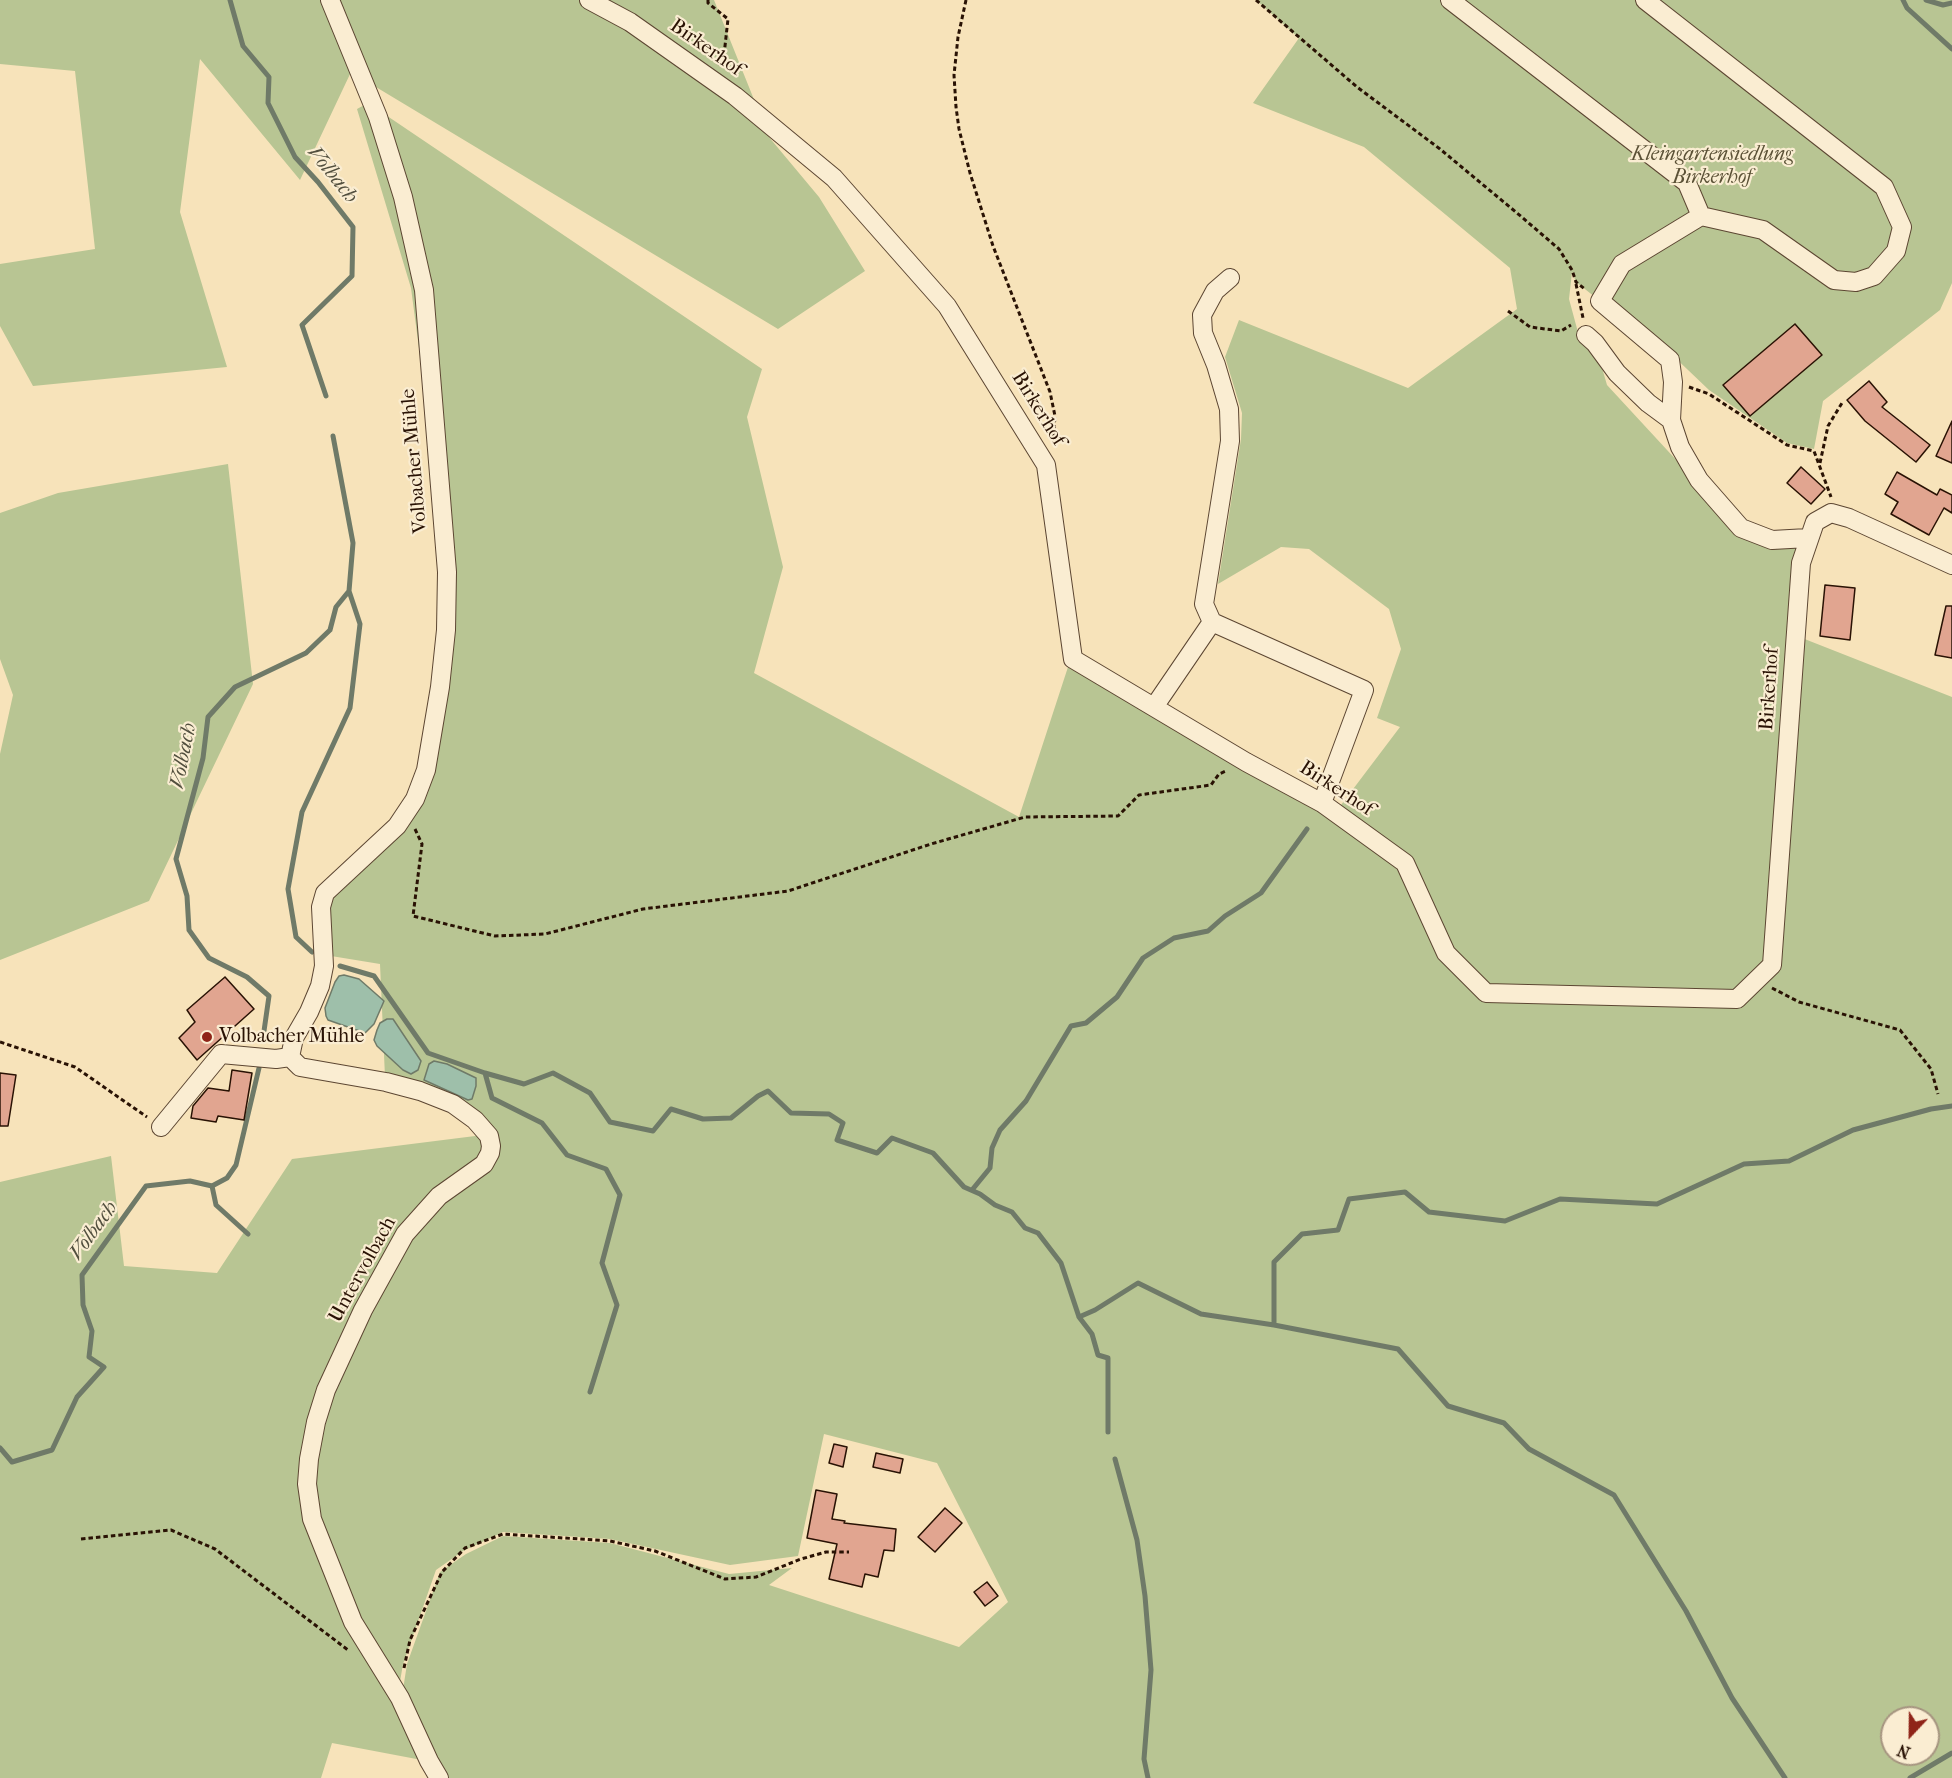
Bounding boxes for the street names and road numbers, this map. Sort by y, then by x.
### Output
street label: Birkerhof [665,14,747,82]
street label: Birkerhof [1006,367,1070,451]
street label: Volbacher Mühle [397,388,433,534]
street label: Birkerhof [1755,647,1785,731]
street label: Birkerhof [1295,756,1377,822]
street label: Untervolbach [324,1213,402,1327]

